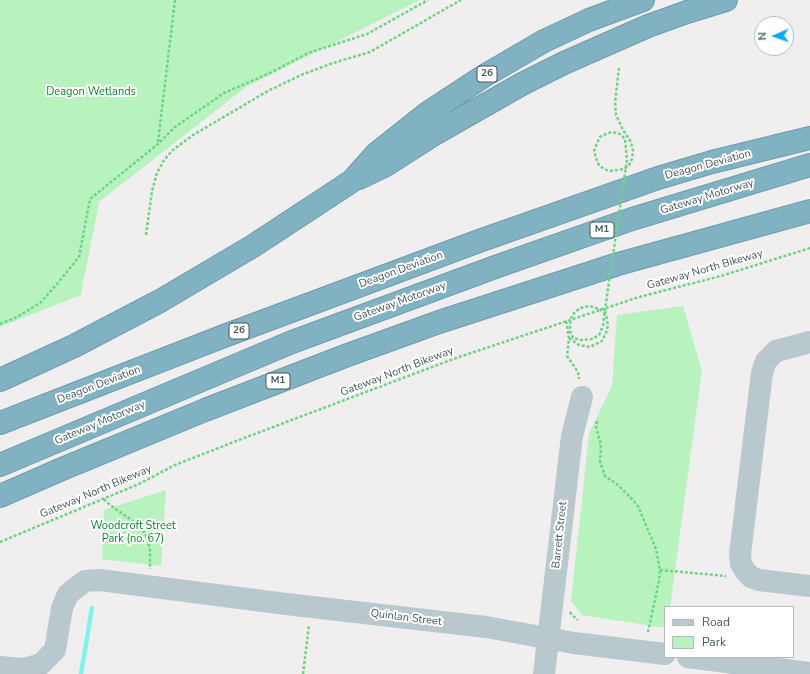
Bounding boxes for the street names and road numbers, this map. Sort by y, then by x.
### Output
road number: 26 [477,66,497,82]
street label: Deagon Deviation [664,147,752,183]
street label: Gateway Motorway [659,177,755,217]
road number: M1 [590,222,614,238]
street label: Gateway North Bikeway [646,247,764,293]
street label: Deagon Deviation [357,249,445,291]
street label: Gateway Motorway [352,279,448,325]
road number: 26 [229,323,249,339]
street label: Gateway North Bikeway [339,344,455,400]
street label: Deagon Deviation [55,363,143,407]
road number: M1 [266,373,290,389]
street label: Gateway Motorway [53,398,147,448]
street label: Gateway North Bikeway [38,463,154,521]
street label: Barrett Street [550,501,570,569]
street label: Quinlan Street [370,607,442,629]

